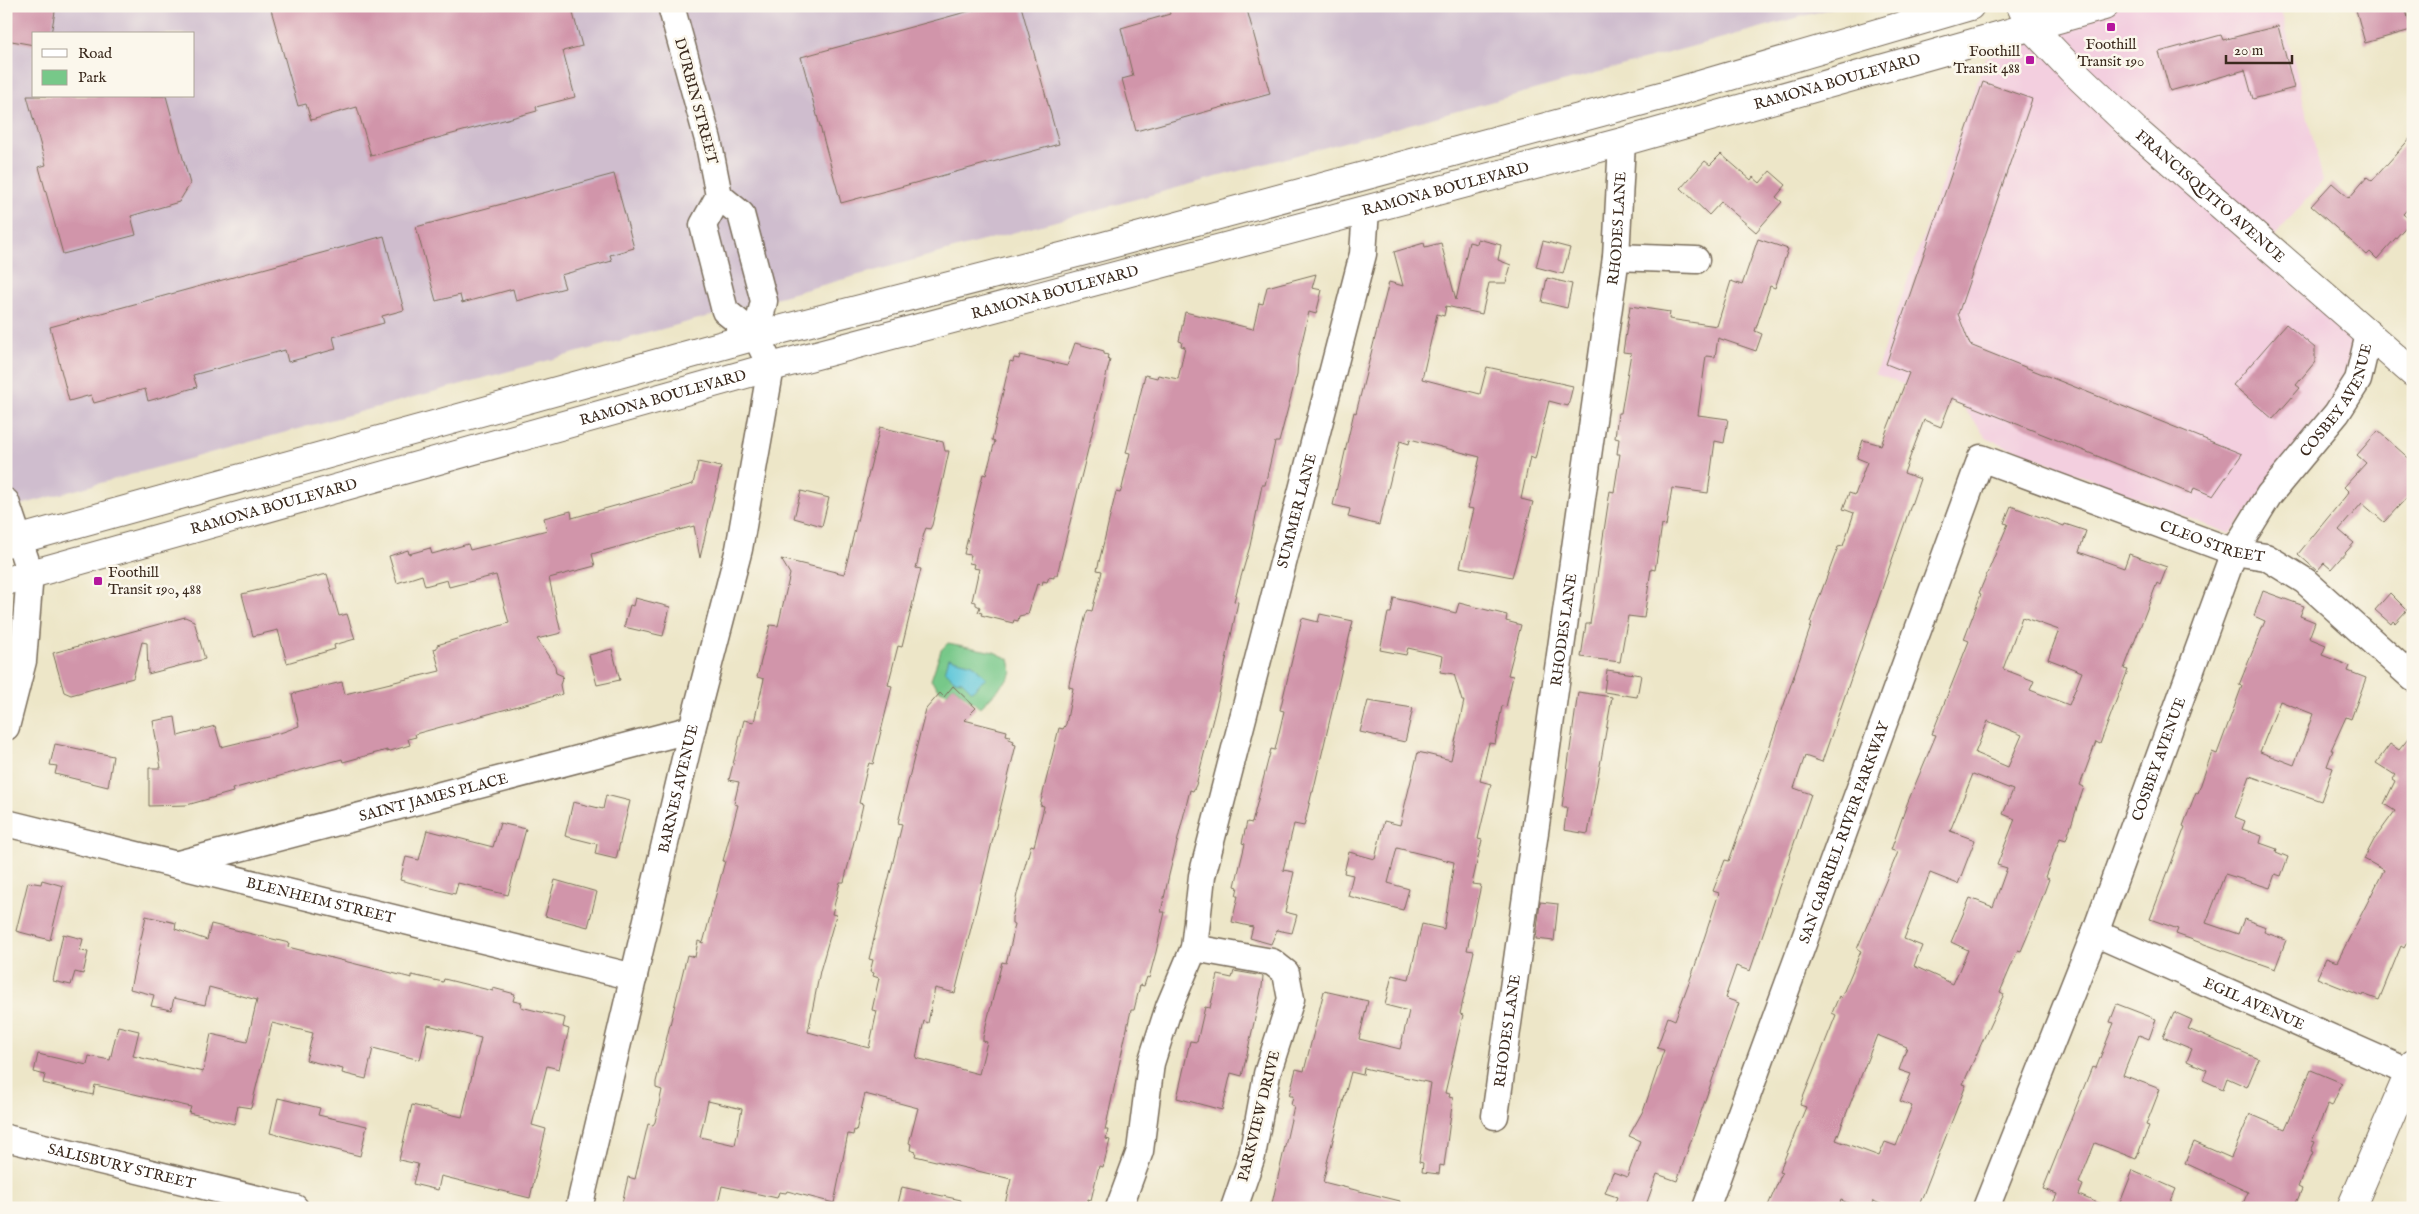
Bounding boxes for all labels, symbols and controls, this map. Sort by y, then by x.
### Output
marker: Foothill Transit 190 [2105,21,2117,33]
legend [32,32,195,98]
scale bar [2226,32,2293,64]
place label: Foothill Transit 190 [2078,35,2144,71]
street label: DURBIN STREET [670,36,722,166]
text: 20 m [2234,41,2264,60]
place label: Foothill Transit 488 [1953,42,2021,78]
text: Road [78,44,113,63]
street label: RAMONA BOULEVARD [1752,49,1922,114]
marker: Foothill Transit 488 [2024,54,2036,66]
text: Park [78,68,108,87]
street label: FRANCISQUITO AVENUE [2132,126,2289,266]
street label: RAMONA BOULEVARD [1360,157,1531,220]
street label: RHODES LANE [1603,171,1630,286]
street label: RAMONA BOULEVARD [969,261,1141,323]
street label: COSBEY AVENUE [2295,342,2376,461]
street label: RAMONA BOULEVARD [577,365,748,430]
street label: SUMMER LANE [1273,451,1320,570]
street label: RAMONA BOULEVARD [188,474,359,538]
street label: CLEO STREET [2157,516,2266,566]
place label: Foothill Transit 190, 488 [108,563,201,599]
street label: RHODES LANE [1546,572,1581,687]
marker: Foothill Transit 190, 488 [92,575,104,587]
street label: COSBEY AVENUE [2127,695,2190,824]
street label: SAN GABRIEL RIVER PARKWAY [1794,718,1893,946]
street label: BARNES AVENUE [654,722,702,855]
street label: SAINT JAMES PLACE [357,768,510,826]
street label: BLENHEIM STREET [244,873,397,928]
street label: RHODES LANE [1490,973,1524,1089]
street label: EGIL AVENUE [2201,973,2308,1034]
street label: PARKVIEW DRIVE [1234,1048,1284,1184]
street label: SALISBURY STREET [46,1139,198,1193]

